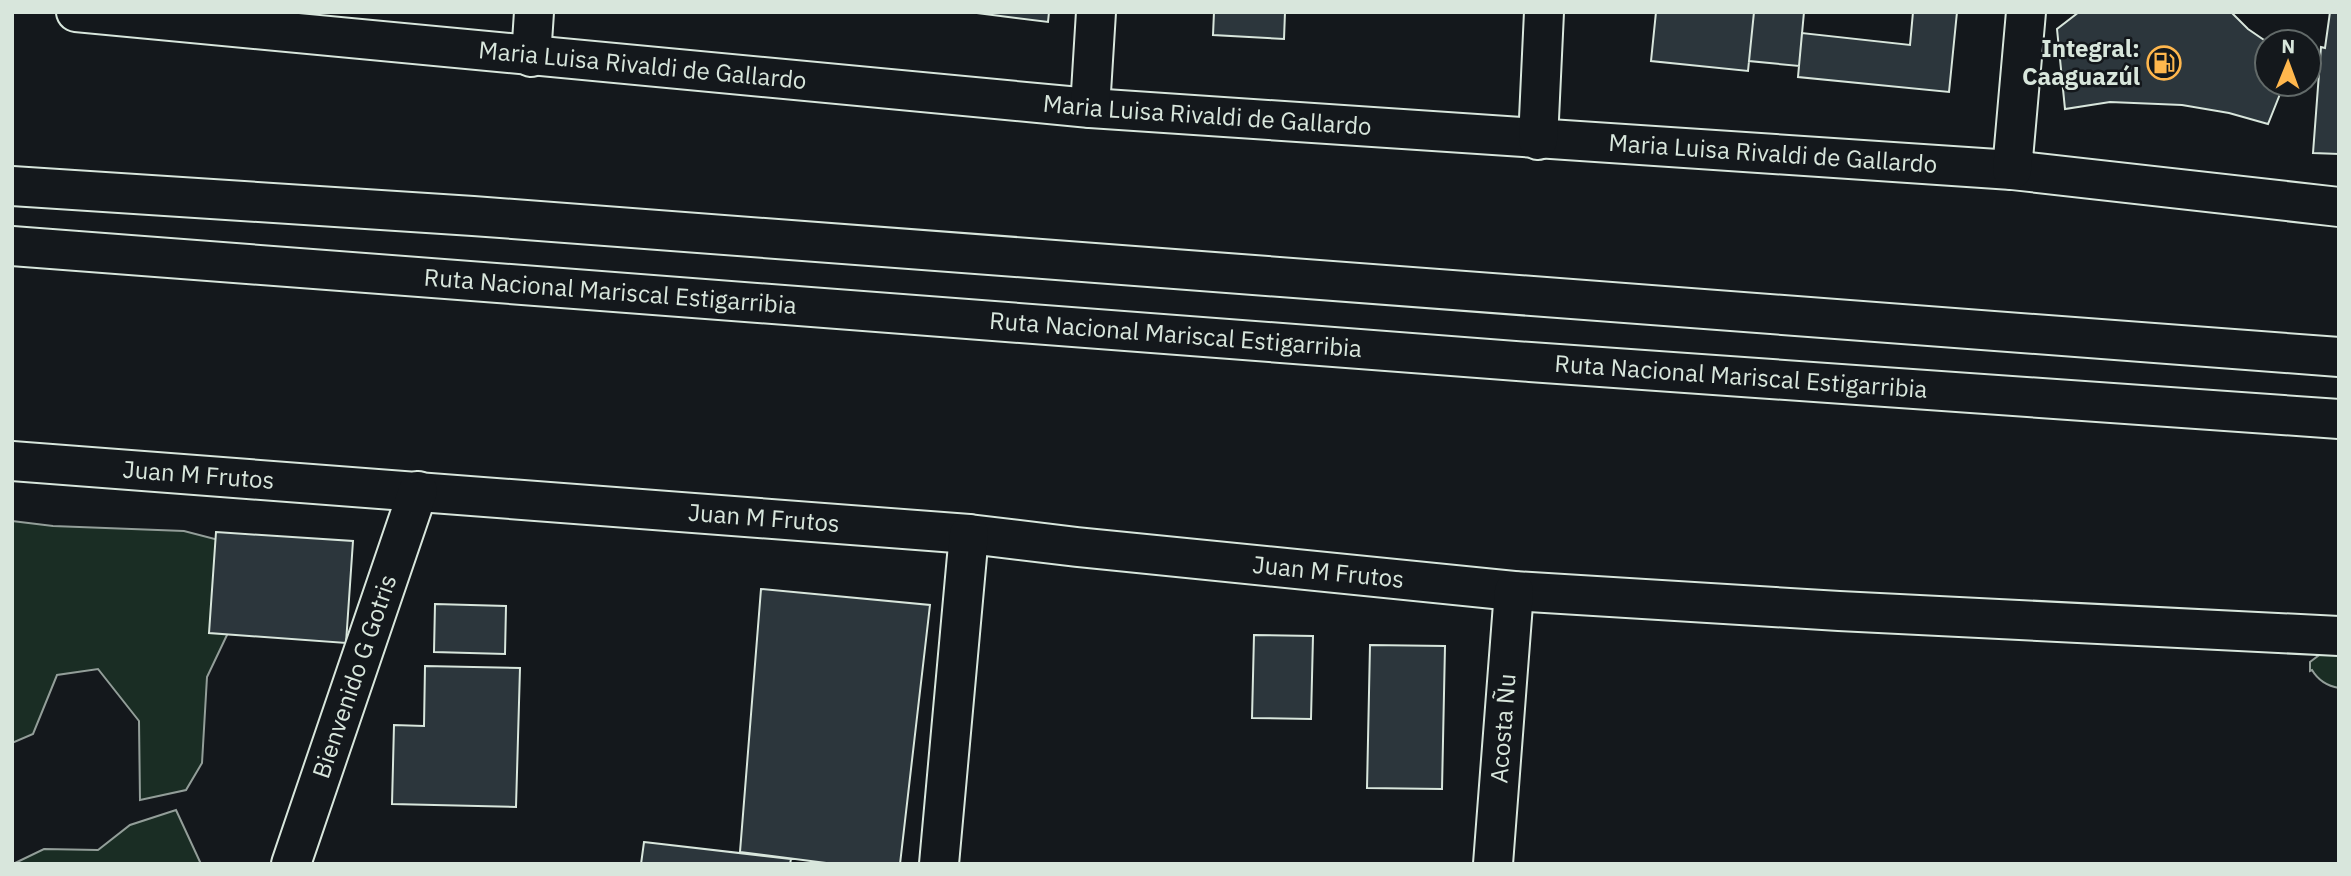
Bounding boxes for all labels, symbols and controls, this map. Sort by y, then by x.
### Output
north arrow [2253,28,2323,98]
place label: Integral: Caaguazúl [2022,32,2140,92]
street label: Maria Luisa Rivaldi de Gallardo [477,33,808,96]
text: N [2281,34,2295,58]
fuel station icon: Integral: Caaguazúl [2145,44,2183,82]
street label: Maria Luisa Rivaldi de Gallardo [1042,87,1373,142]
street label: Maria Luisa Rivaldi de Gallardo [1608,126,1938,180]
street label: Ruta Nacional Mariscal Estigarribia [423,261,798,321]
street label: Ruta Nacional Mariscal Estigarribia [988,304,1363,364]
street label: Ruta Nacional Mariscal Estigarribia [1554,347,1929,405]
street label: Juan M Frutos [121,452,276,496]
street label: Juan M Frutos [687,496,841,539]
street label: Juan M Frutos [1251,548,1406,595]
street label: Bienvenido G Gotris [304,570,403,782]
street label: Acosta Ñu [1482,672,1523,784]

